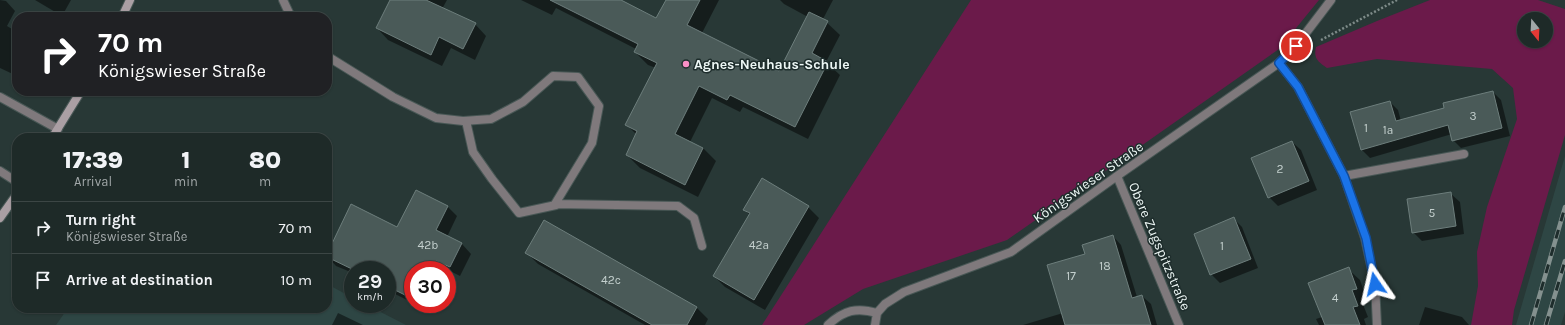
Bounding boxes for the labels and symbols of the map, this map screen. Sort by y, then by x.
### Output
north arrow [1517,12,1553,48]
pin [1279,29,1313,63]
place label: Agnes-Neuhaus-Schule [694,56,850,73]
marker: Agnes-Neuhaus-Schule [681,59,691,69]
house number: 3 [1469,109,1477,123]
house number: 1 [1364,121,1368,135]
house number: 1a [1383,123,1393,137]
street label: Königswieser Straße [1030,138,1147,227]
house number: 2 [1277,162,1284,176]
street label: Obere Zugspitzstraße [1125,180,1194,313]
house number: 5 [1429,206,1436,220]
house number: 42b [418,238,438,252]
house number: 42a [749,238,769,252]
house number: 1 [1220,239,1224,253]
house number: 18 [1099,259,1111,273]
speed limit sign: 30 [404,261,456,313]
position arrow [1354,263,1396,305]
house number: 17 [1066,269,1076,283]
house number: 42c [601,273,621,287]
house number: 4 [1332,291,1339,305]

